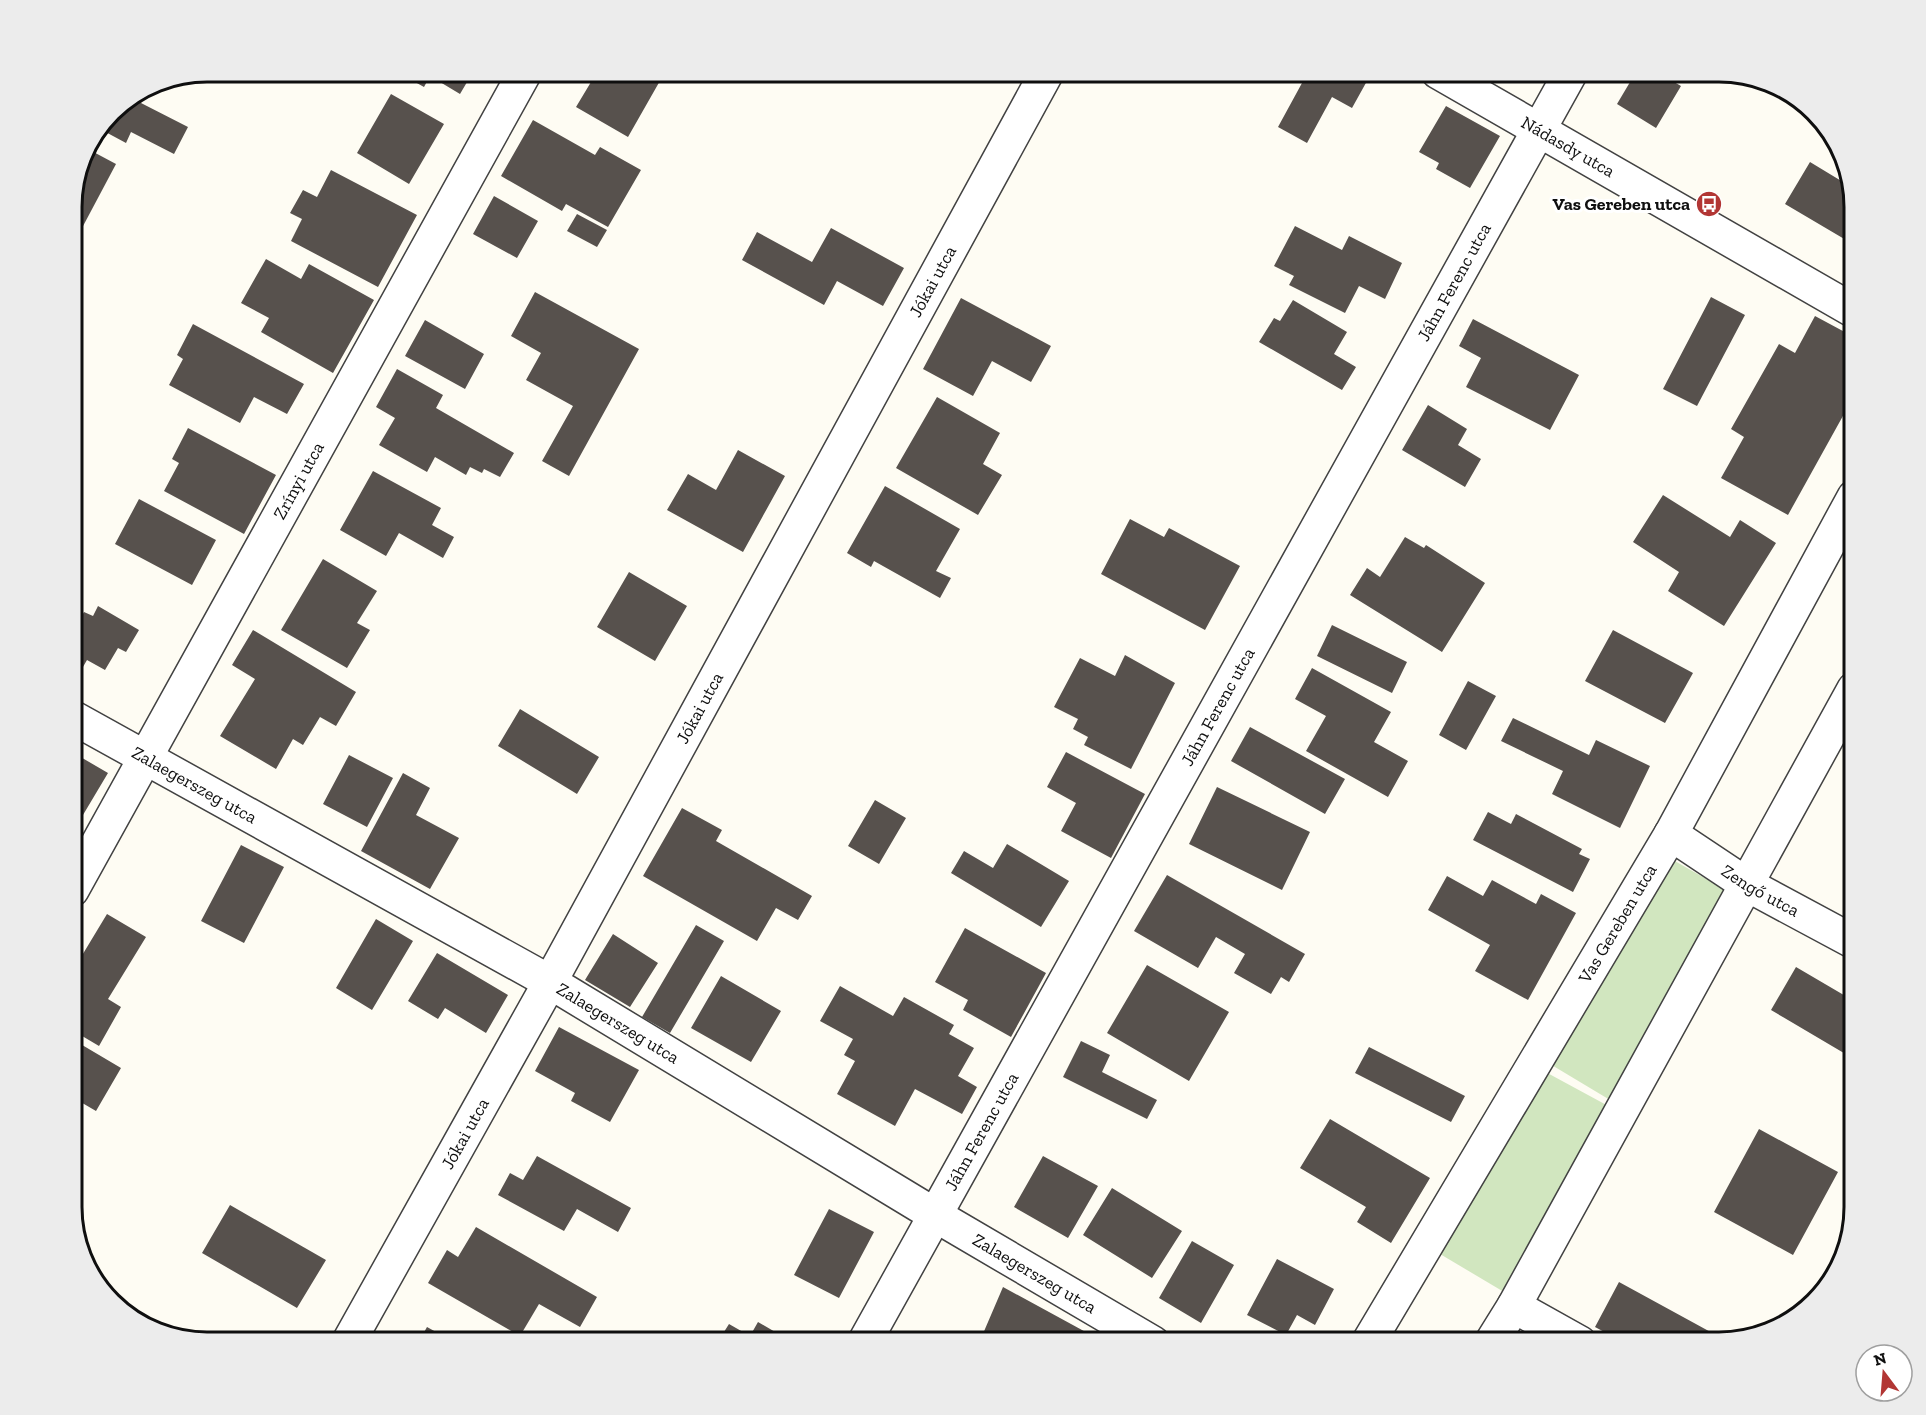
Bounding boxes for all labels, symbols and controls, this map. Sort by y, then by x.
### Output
street label: Nádasdy utca [1517,111,1619,182]
bus stop icon: Vas Gereben utca [1694,189,1724,219]
place label: Vas Gereben utca [1553,193,1690,215]
street label: Jáhn Ferenc utca [1413,219,1496,345]
street label: Jókai utca [904,242,961,321]
street label: Zrínyi utca [268,438,329,523]
street label: Jáhn Ferenc utca [1176,644,1260,770]
street label: Jókai utca [671,668,728,747]
street label: Zalaegerszeg utca [128,741,261,828]
street label: Vas Gereben utca [1573,860,1662,988]
street label: Zengő utca [1717,860,1803,922]
street label: Zalaegerszeg utca [553,978,684,1069]
street label: Jáhn Ferenc utca [940,1068,1023,1194]
street label: Jókai utca [437,1094,494,1173]
street label: Zalaegerszeg utca [969,1229,1101,1318]
north arrow [1854,1343,1914,1403]
text: N [1872,1348,1888,1370]

